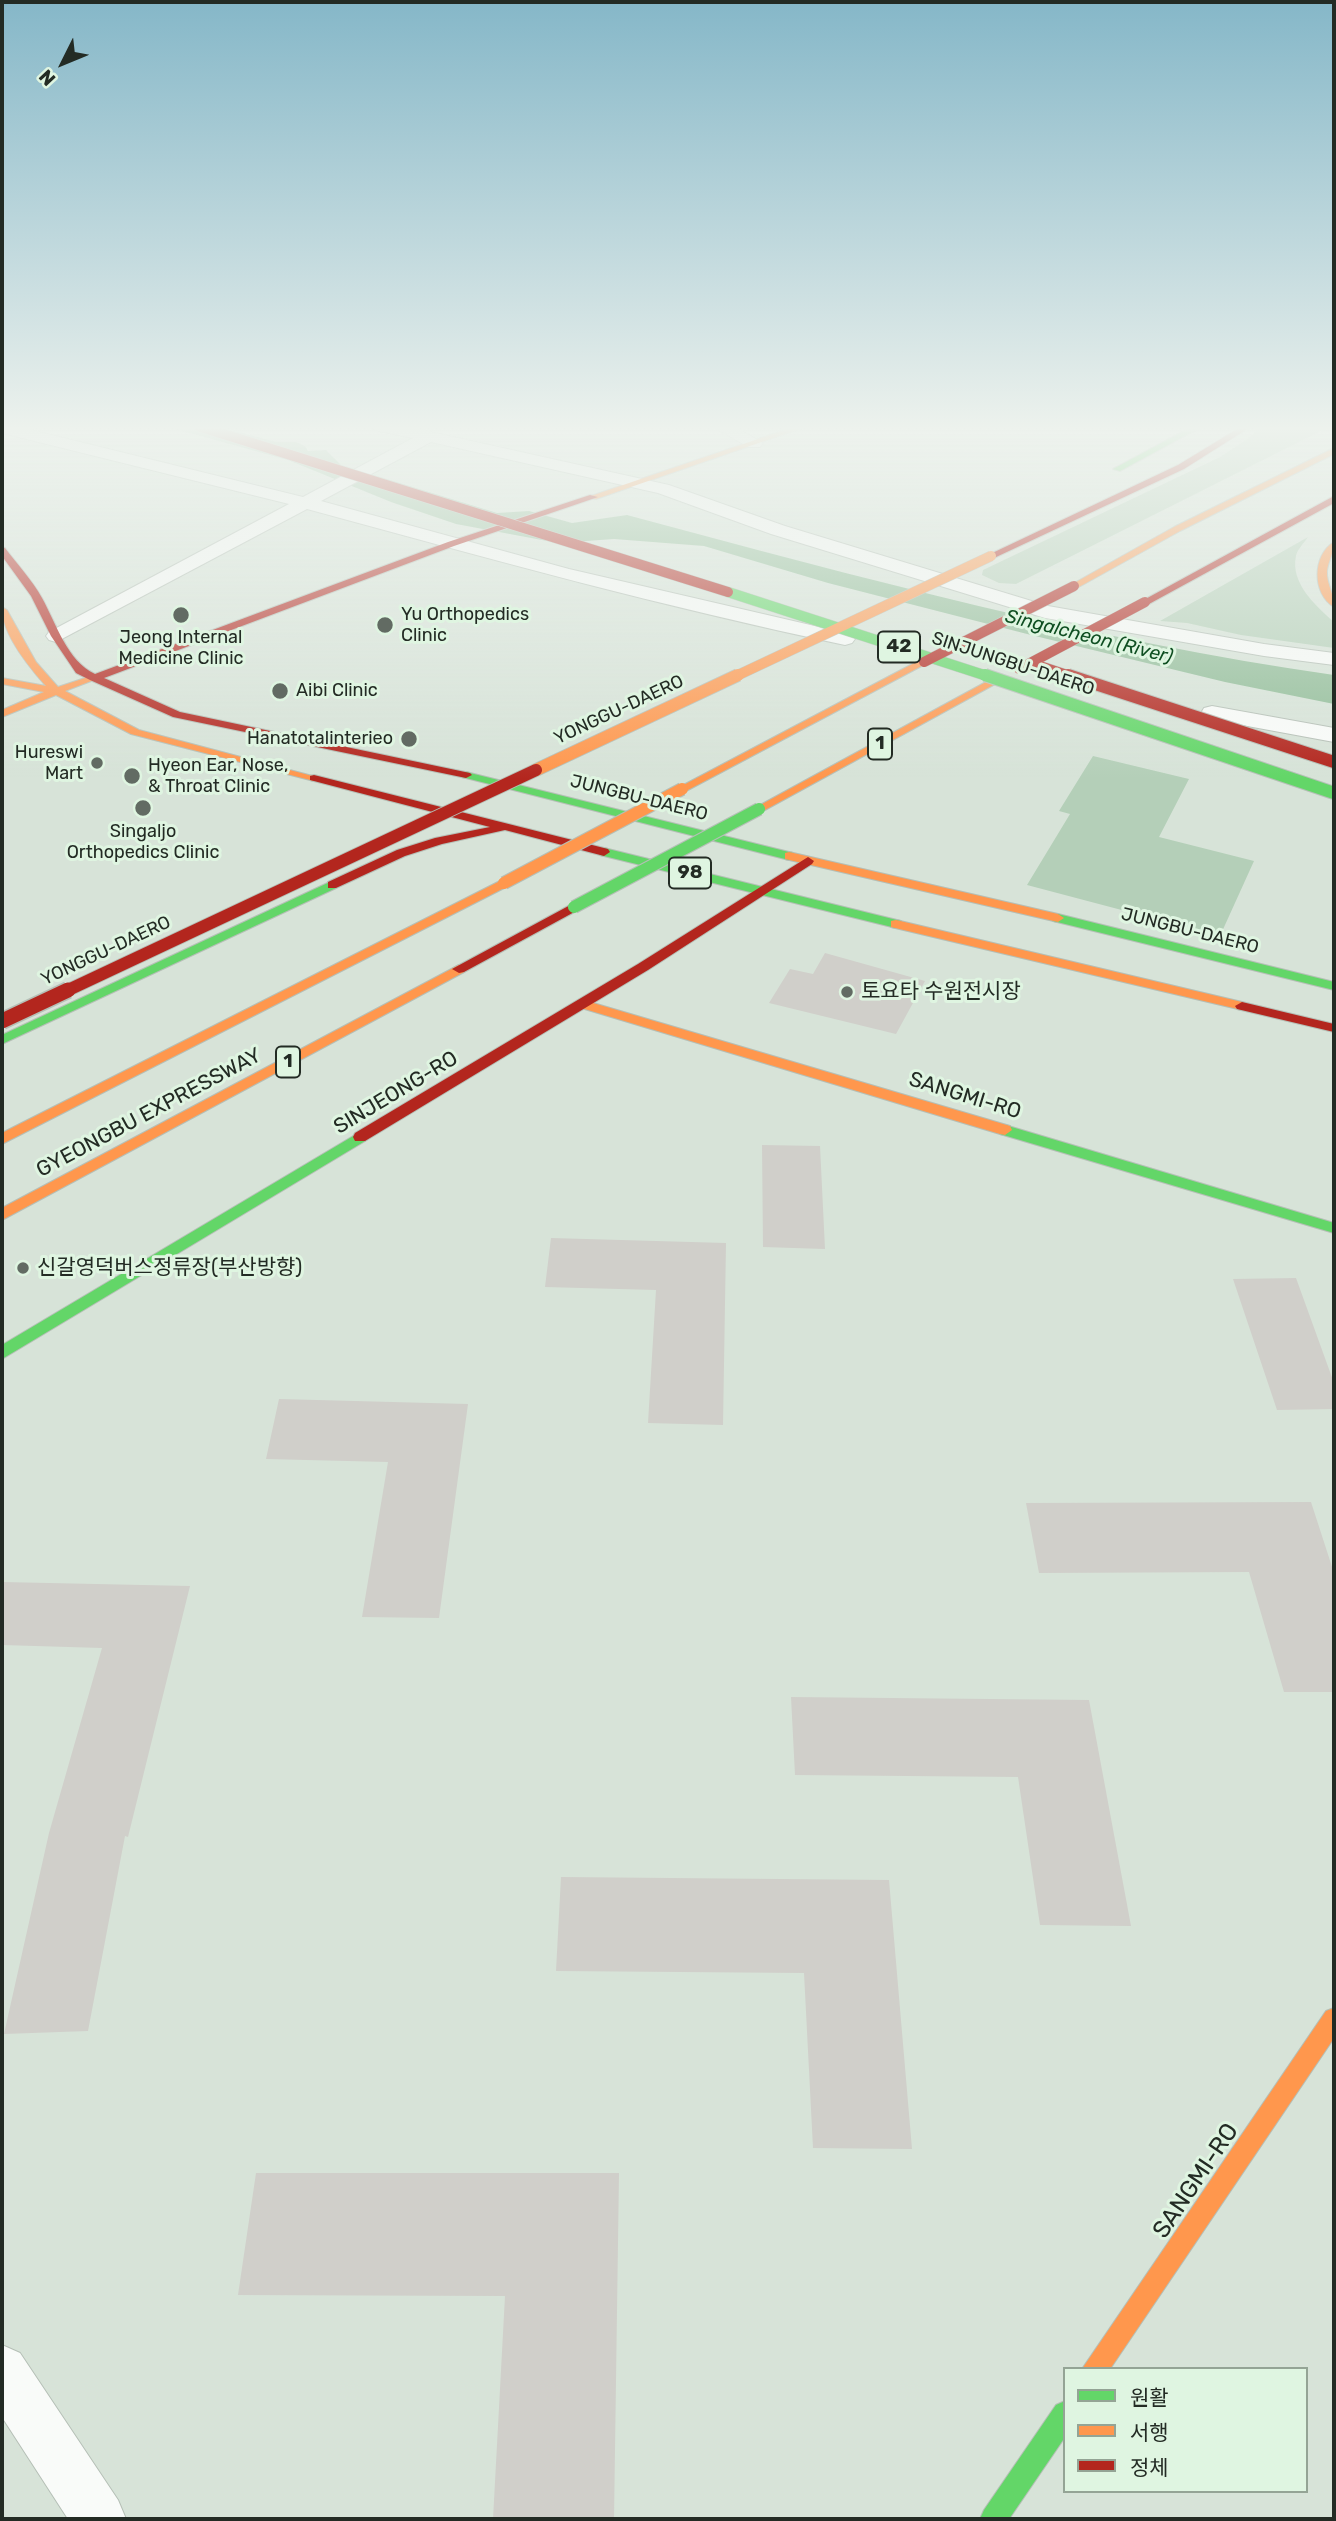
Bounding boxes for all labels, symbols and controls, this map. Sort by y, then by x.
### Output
north arrow [28,28,98,98]
text: N [34,65,60,91]
place label: Yu Orthopedics Clinic [401,604,529,646]
marker: Jeong Internal Medicine Clinic [171,605,191,625]
water label: Singalcheon (River) [1003,605,1175,669]
marker: Yu Orthopedics Clinic [375,615,395,635]
place label: Jeong Internal Medicine Clinic [118,627,244,670]
street label: SINJUNGBU-DAERO [929,628,1097,700]
road number: 42 [878,632,920,662]
street label: YONGGU-DAERO [551,671,687,749]
place label: Aibi Clinic [296,680,378,702]
marker: Aibi Clinic [270,681,290,701]
place label: Hanatotalinterieo [247,728,393,750]
marker: Hanatotalinterieo [399,729,419,749]
road number: 1 [868,729,892,760]
place label: Hureswi Mart [15,742,83,784]
marker: Hureswi Mart [89,755,105,771]
place label: Hyeon Ear, Nose, & Throat Clinic [148,755,288,798]
marker: Hyeon Ear, Nose, & Throat Clinic [122,766,142,786]
street label: JUNGBU-DAERO [568,770,710,826]
marker: Singaljo Orthopedics Clinic [133,798,153,818]
place label: Singaljo Orthopedics Clinic [67,821,219,864]
road number: 98 [669,858,711,888]
street label: JUNGBU-DAERO [1119,903,1261,959]
street label: YONGGU-DAERO [38,912,174,990]
place label: 토요타 수원전시장 [861,979,1021,1005]
marker: 토요타 수원전시장 [839,984,855,1000]
street label: GYEONGBU EXPRESSWAY [32,1043,266,1183]
road number: 1 [276,1046,300,1078]
street label: SINJEONG-RO [329,1046,463,1140]
street label: SANGMI-RO [906,1067,1024,1125]
place label: 신갈영덕버스정류장(부산방향) [37,1255,302,1281]
marker: 신갈영덕버스정류장(부산방향) [15,1260,31,1276]
street label: SANGMI-RO [1147,2118,1245,2244]
legend [1063,2367,1308,2493]
text: 원활 [1130,2385,1169,2410]
text: 서행 [1130,2420,1169,2445]
text: 정체 [1130,2455,1169,2480]

